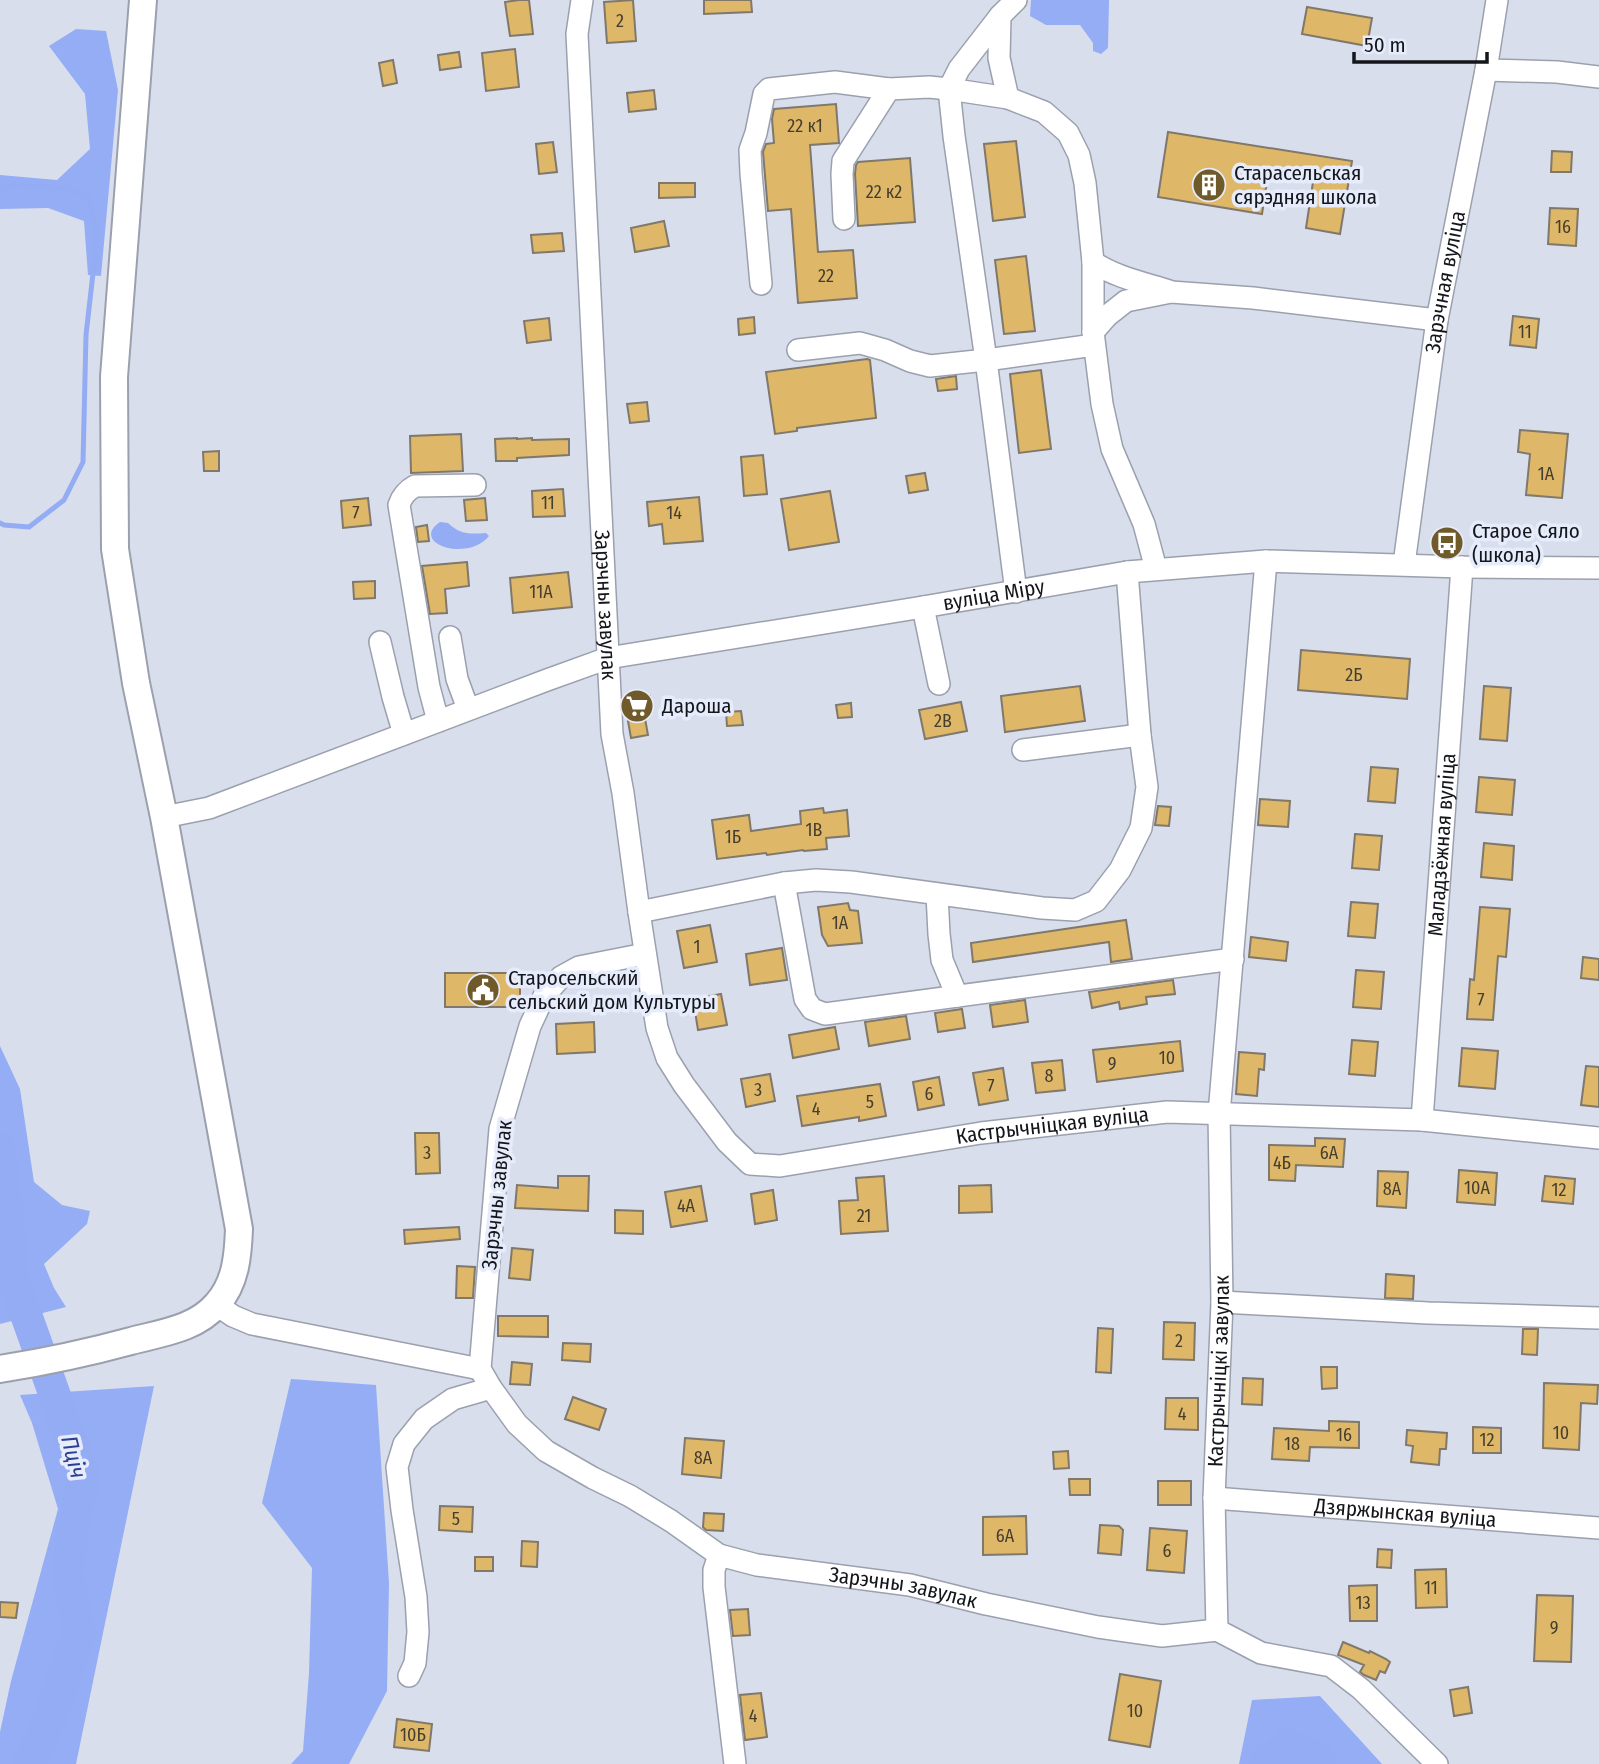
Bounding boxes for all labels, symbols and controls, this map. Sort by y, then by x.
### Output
house number: 2 [616,10,624,32]
scale bar [1354,21,1487,65]
text: 50 m [1364,32,1406,58]
house number: 22 к1 [787,115,823,137]
place label: Старасельская сярэдняя школа [1234,160,1377,210]
building icon: Старасельская сярэдняя школа [1190,166,1228,204]
house number: 22 к2 [866,181,902,203]
street label: Зарэчная вуліца [1420,209,1471,355]
house number: 16 [1555,216,1571,238]
house number: 22 [818,265,834,287]
house number: 11 [1518,321,1532,343]
house number: 1А [1538,463,1555,485]
house number: 11 [541,492,555,514]
house number: 7 [352,502,360,524]
house number: 14 [666,502,682,524]
place label: Старое Сяло (школа) [1472,518,1580,568]
bus stop icon: Старое Сяло (школа) [1428,524,1466,562]
street label: Зарэчны завулак [589,529,622,681]
street label: вуліца Міру [941,573,1047,616]
house number: 11А [529,581,553,603]
house number: 2Б [1345,664,1363,686]
supermarket icon: Дароша [618,687,656,725]
place label: Дароша [661,693,732,719]
house number: 2В [934,710,952,732]
street label: Маладзёжная вуліца [1422,752,1462,937]
house number: 1В [806,819,823,841]
house number: 1Б [725,826,741,848]
house number: 1А [832,912,849,934]
house number: 1 [693,936,701,958]
place label: Старосельский сельский дом Культуры [508,965,716,1015]
public building icon: Старосельский сельский дом Культуры [464,971,502,1009]
house number: 7 [1477,989,1485,1011]
house number: 10 [1159,1047,1175,1069]
house number: 9 [1108,1053,1116,1075]
house number: 8 [1045,1065,1054,1087]
house number: 7 [987,1075,995,1097]
house number: 3 [754,1079,762,1101]
house number: 6 [925,1083,934,1105]
house number: 5 [866,1091,874,1113]
house number: 4 [812,1098,821,1120]
street label: Кастрычніцкая вуліца [954,1101,1150,1150]
street label: Зарэчны завулак [476,1119,518,1271]
house number: 3 [423,1142,431,1164]
house number: 6А [1320,1142,1339,1164]
house number: 4Б [1273,1152,1291,1174]
house number: 10А [1464,1177,1490,1199]
house number: 8А [1383,1178,1402,1200]
house number: 12 [1552,1179,1567,1201]
house number: 4А [677,1195,696,1217]
house number: 21 [857,1205,871,1227]
street label: Кастрычніцкі завулак [1202,1275,1235,1468]
house number: 2 [1175,1330,1183,1352]
house number: 4 [1178,1403,1187,1425]
house number: 10 [1553,1422,1569,1444]
house number: 16 [1336,1424,1352,1446]
house number: 12 [1480,1429,1495,1451]
water label: Пціч [55,1433,93,1481]
house number: 18 [1284,1433,1300,1455]
house number: 8А [694,1447,713,1469]
street label: Дзяржынская вуліца [1313,1493,1497,1533]
house number: 5 [452,1508,460,1530]
house number: 6А [996,1525,1015,1547]
house number: 6 [1163,1540,1172,1562]
street label: Зарэчны завулак [827,1562,980,1614]
house number: 11 [1424,1577,1438,1599]
house number: 13 [1355,1592,1371,1614]
house number: 9 [1550,1617,1558,1639]
house number: 10 [1127,1700,1143,1722]
house number: 4 [749,1705,758,1727]
house number: 10Б [400,1724,426,1746]

